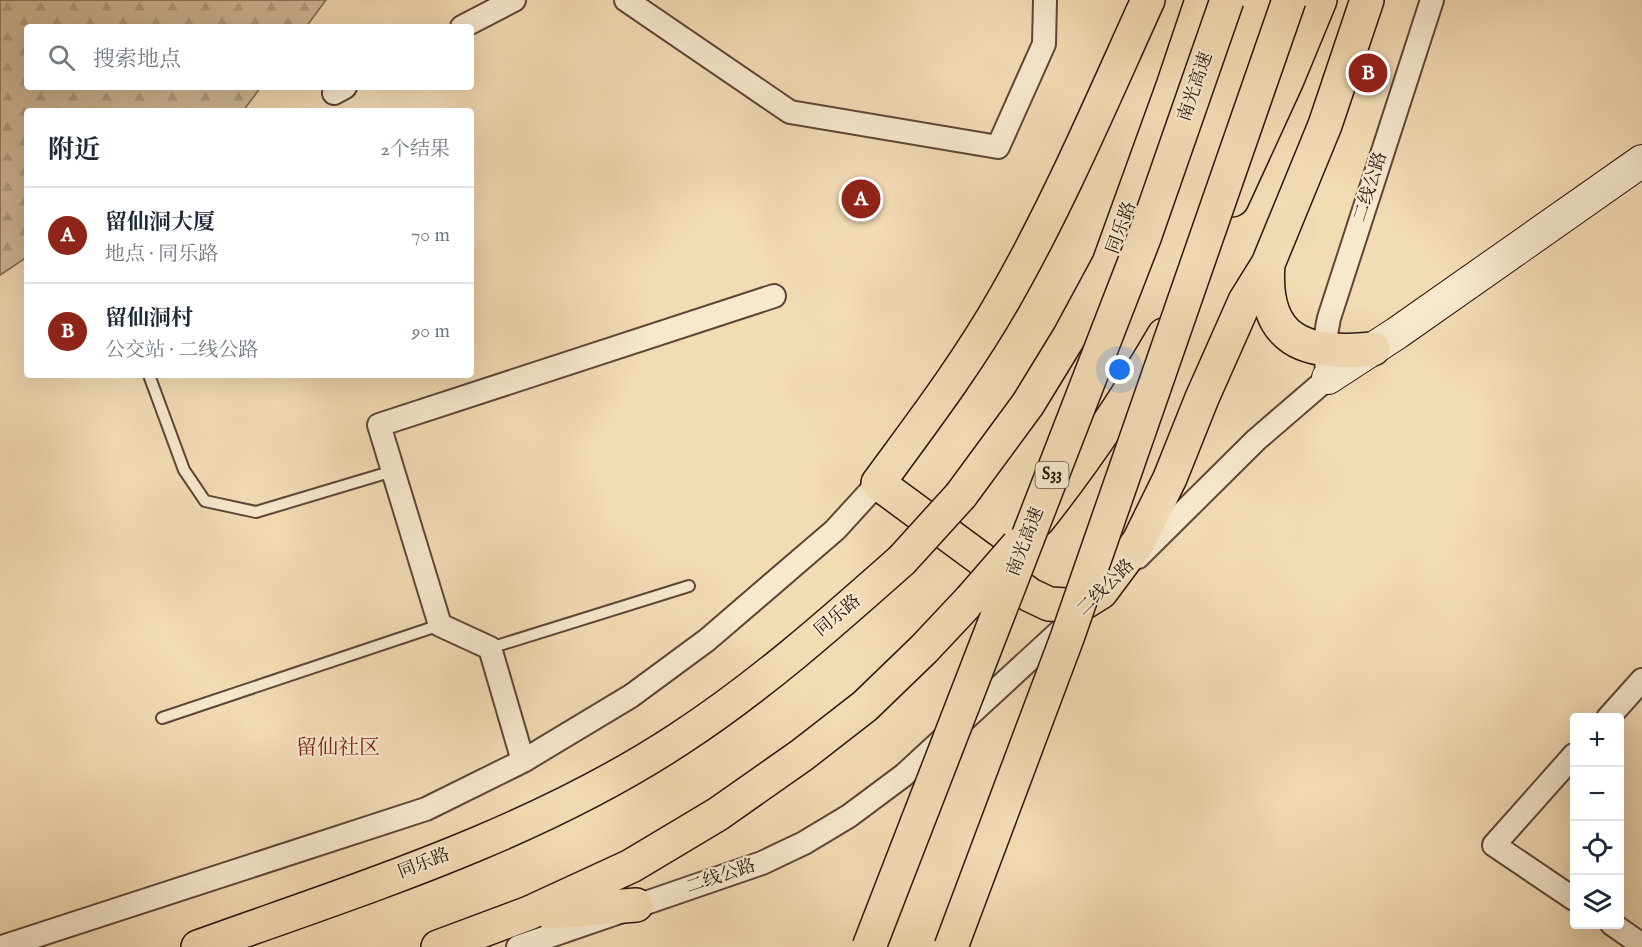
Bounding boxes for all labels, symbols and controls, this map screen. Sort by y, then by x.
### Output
search box [24,24,474,90]
icon: search [45,41,78,74]
text: 搜索地点 [93,46,181,74]
street label: 南光高速 [1173,49,1219,125]
pin: B [1348,50,1388,96]
text: 附近 [48,134,100,167]
text: 2个结果 [381,137,450,162]
street label: 二线公路 [1349,149,1393,225]
pin: A [842,176,880,222]
street label: 同乐路 [1102,199,1142,257]
text: 留仙洞大厦 [105,209,215,237]
text: A [61,223,74,248]
text: 70 m [411,223,450,248]
text: 地点 · 同乐路 [105,242,218,267]
text: 留仙洞村 [105,305,193,333]
text: B [61,319,74,344]
text: 90 m [412,319,450,344]
text: 公交站 · 二线公路 [105,338,258,363]
your location [1105,355,1134,384]
road number: S33 [1036,462,1068,488]
street label: 南光高速 [1002,504,1050,580]
street label: 二线公路 [1072,555,1140,621]
street label: 同乐路 [810,590,866,642]
map controls [1570,713,1624,929]
button: + [1570,713,1624,767]
district label: 留仙社区 [296,735,380,762]
button: − [1570,767,1624,821]
button: locate [1570,821,1624,875]
street label: 同乐路 [395,844,453,884]
street label: 二线公路 [683,854,759,900]
button: layers [1570,875,1624,929]

